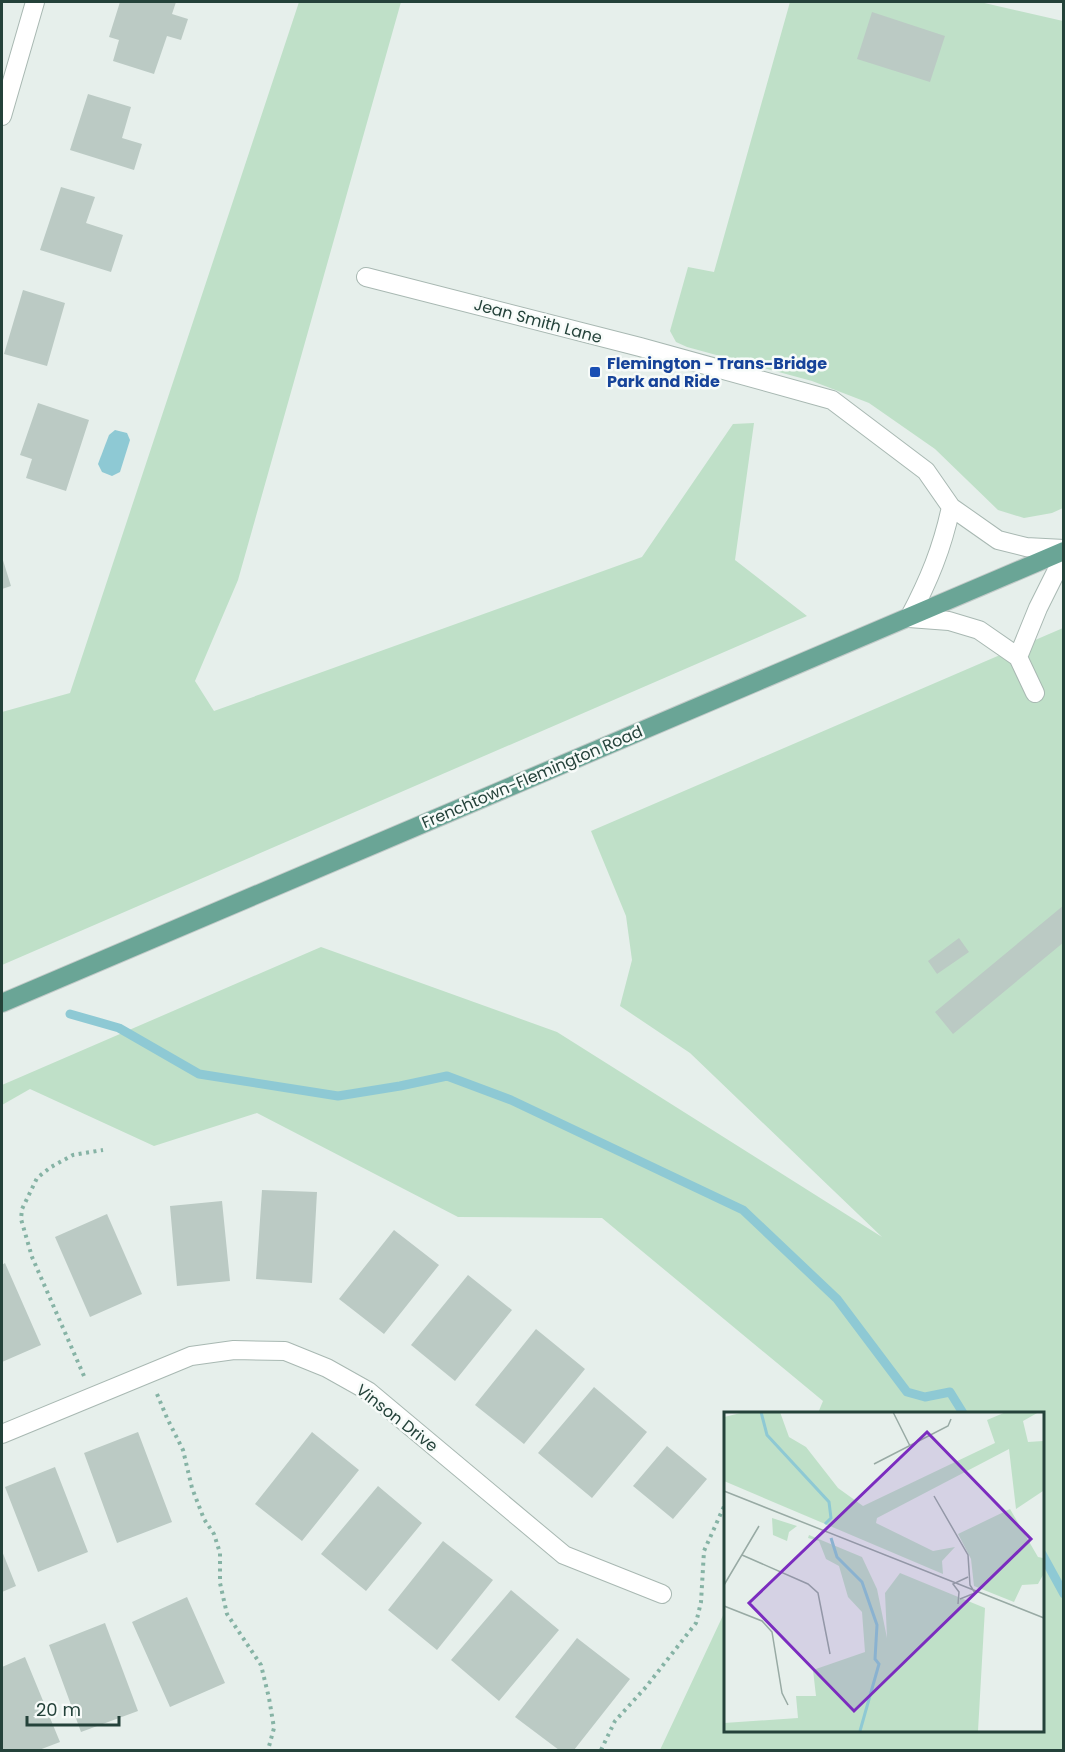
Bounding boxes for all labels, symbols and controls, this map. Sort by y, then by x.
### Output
street label: Jean Smith Lane [471,293,605,349]
place label: Flemington - Trans-Bridge Park and Ride [607,352,827,393]
marker: Flemington - Trans-Bridge Park and Ride [588,365,602,379]
street label: Frenchtown-Flemington Road [418,720,646,834]
street label: Vinson Drive [351,1379,443,1457]
inset map [724,1412,1044,1731]
scale bar [27,1689,118,1727]
text: 20 m [36,1697,81,1722]

